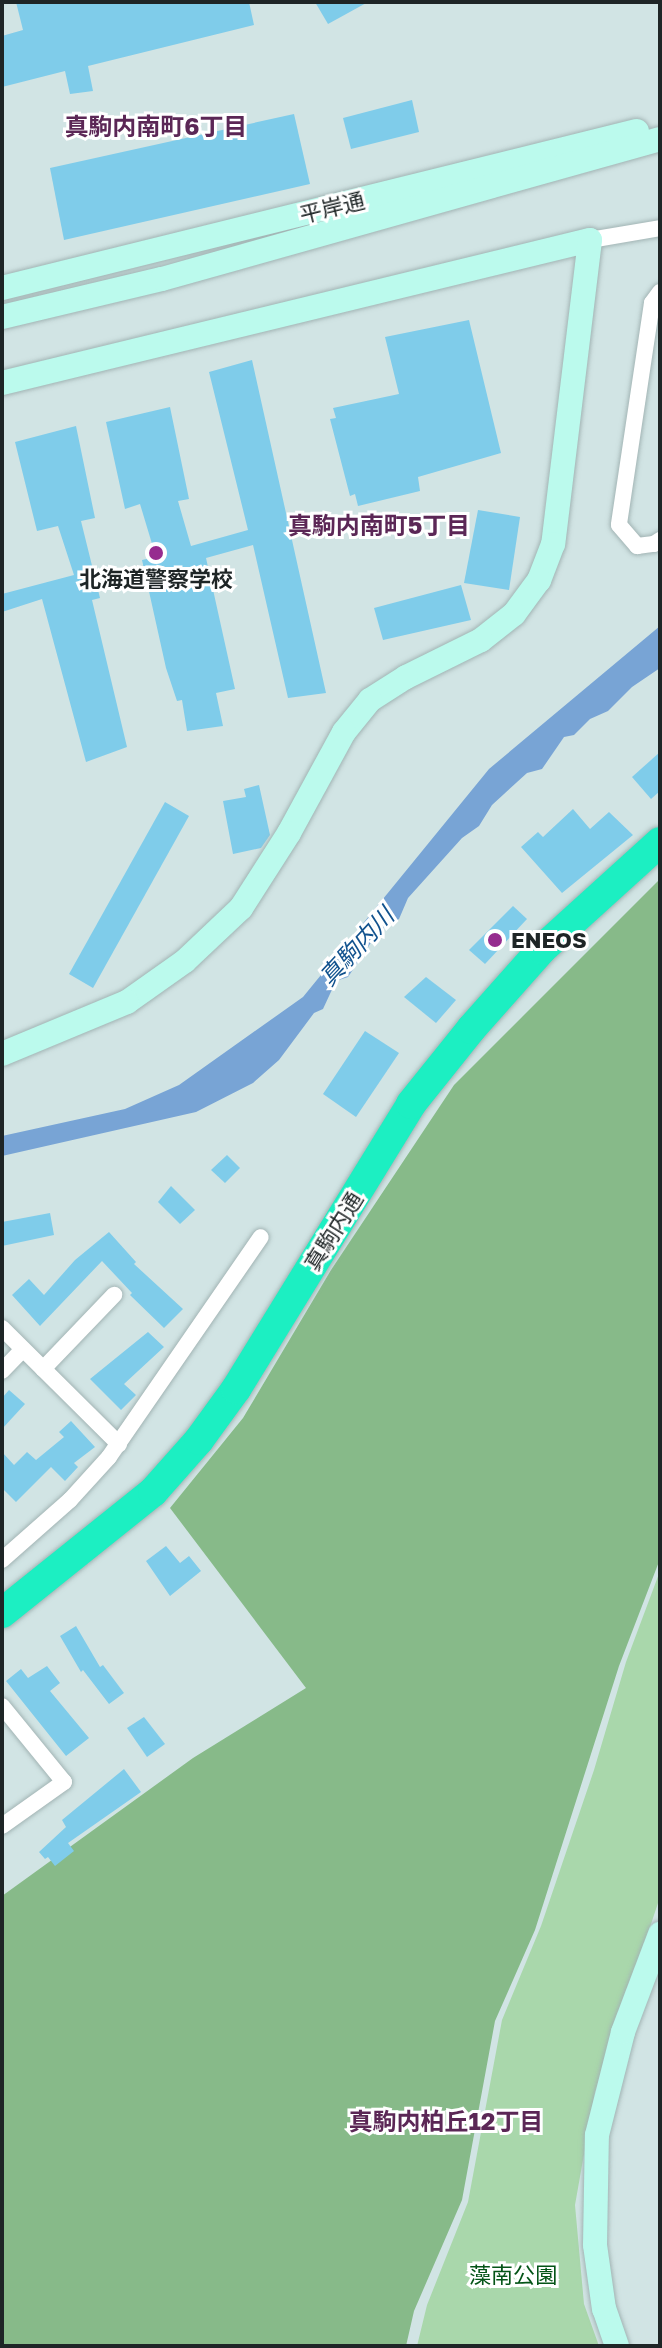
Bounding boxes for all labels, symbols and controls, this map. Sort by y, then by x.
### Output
district label: 真駒内南町6丁目 [64,112,248,140]
street label: 平岸通 [297,186,367,228]
district label: 真駒内南町5丁目 [288,511,470,539]
marker: 北海道警察学校 [147,544,165,562]
place label: 北海道警察学校 [79,566,233,592]
water label: 真駒内川 [313,901,399,991]
place label: ENEOS [511,927,587,953]
marker: ENEOS [486,931,504,949]
street label: 真駒内通 [298,1187,368,1275]
district label: 真駒内柏丘12丁目 [349,2107,543,2135]
park label: 藻南公園 [469,2262,557,2288]

